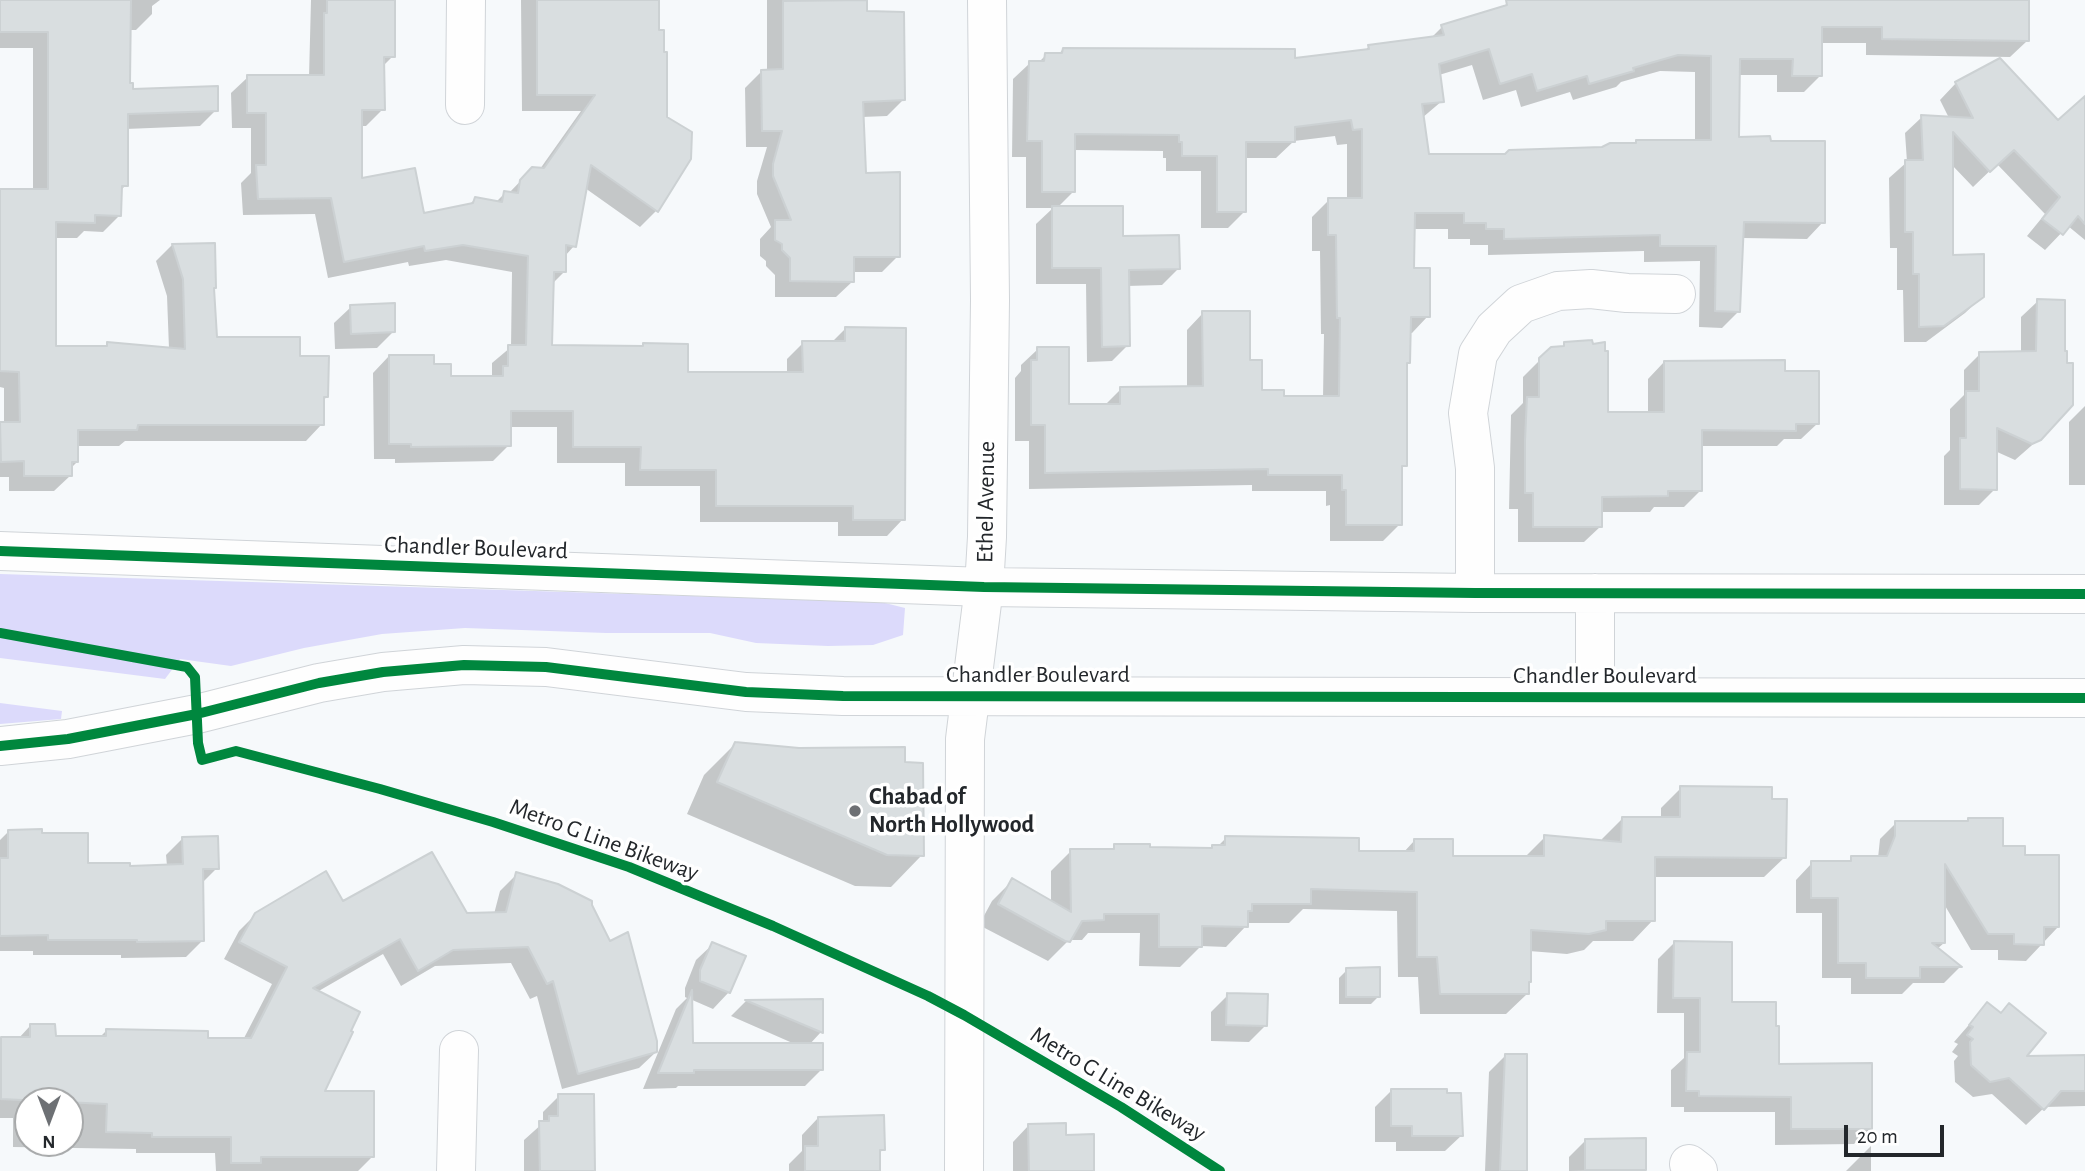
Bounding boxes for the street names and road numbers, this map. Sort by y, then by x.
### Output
street label: Ethel Avenue [971,441,1001,563]
street label: Chandler Boulevard [384,530,568,566]
street label: Chandler Boulevard [946,661,1130,689]
street label: Chandler Boulevard [1513,662,1697,690]
street label: Metro G Line Bikeway [505,792,703,888]
street label: Metro G Line Bikeway [1025,1020,1211,1148]

